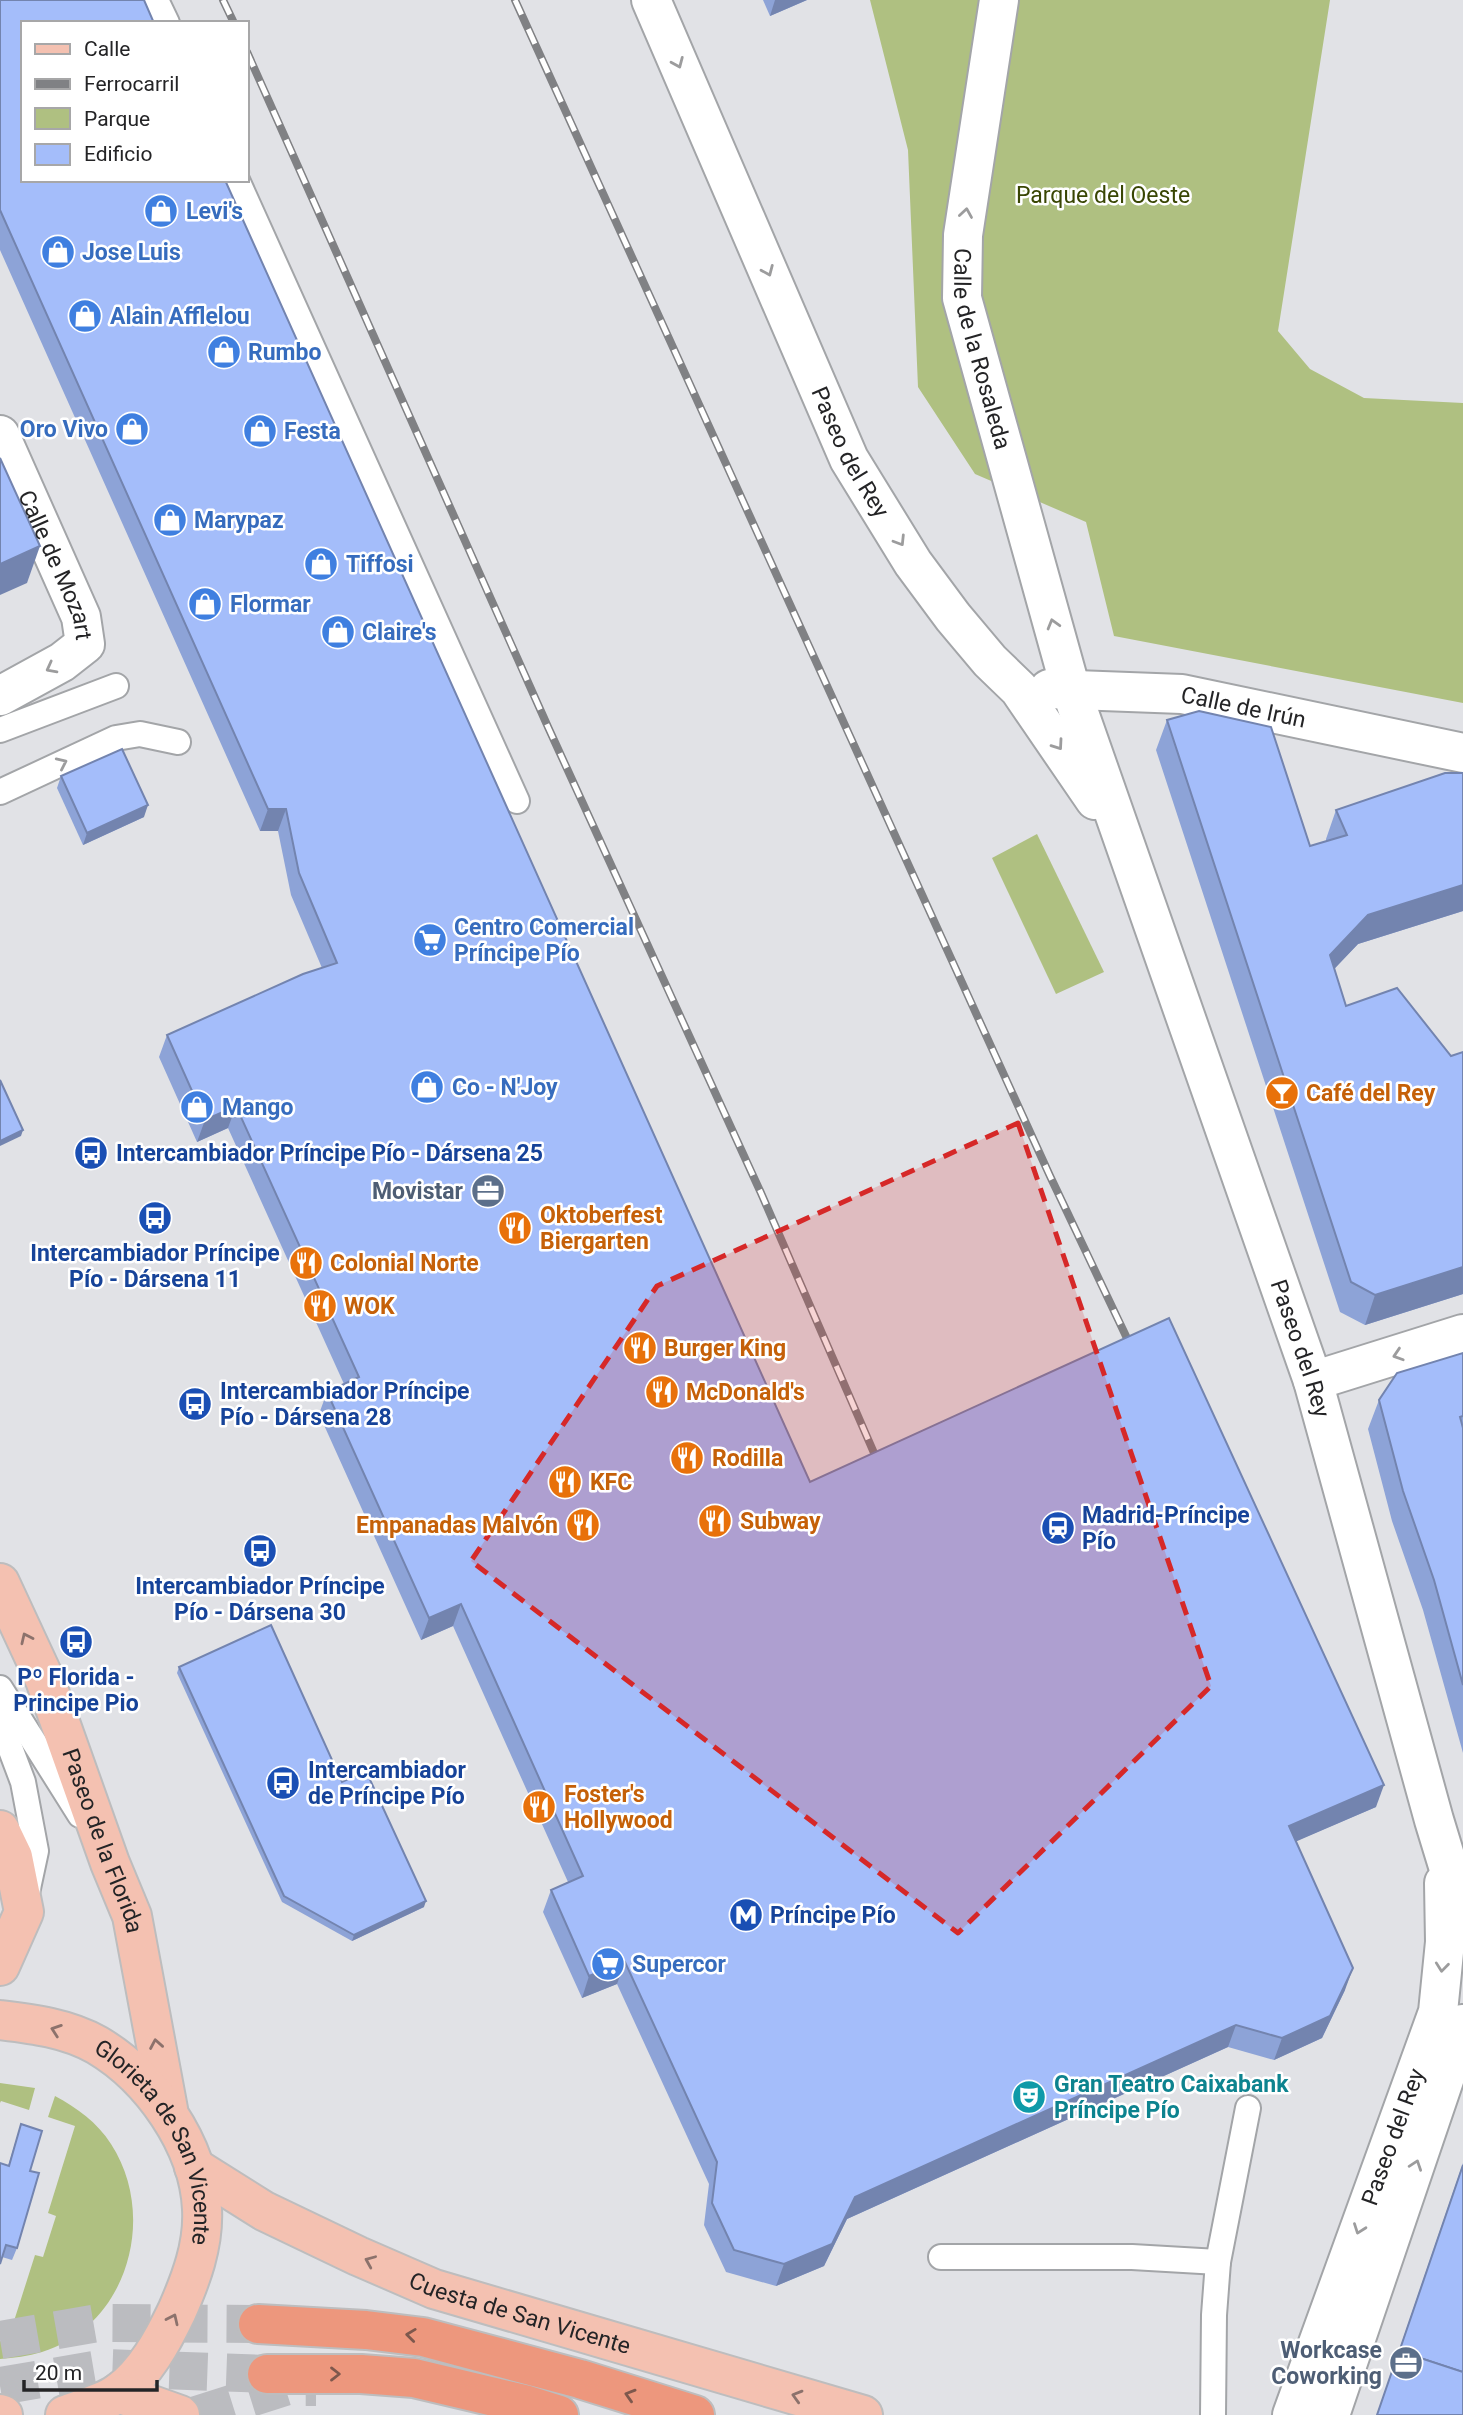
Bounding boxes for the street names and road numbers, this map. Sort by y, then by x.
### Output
street label: Calle de la Rosaleda [948,248,1016,452]
street label: Paseo del Rey [805,383,895,523]
street label: Calle de Mozart [12,486,97,642]
street label: Calle de Irún [1179,681,1308,734]
street label: Paseo del Rey [1265,1276,1335,1420]
street label: Paseo de la Florida [56,1745,148,1935]
street label: Glorieta de San Vicente [89,2034,215,2247]
street label: Paseo del Rey [1356,2065,1430,2209]
street label: Cuesta de San Vicente [405,2267,634,2360]

